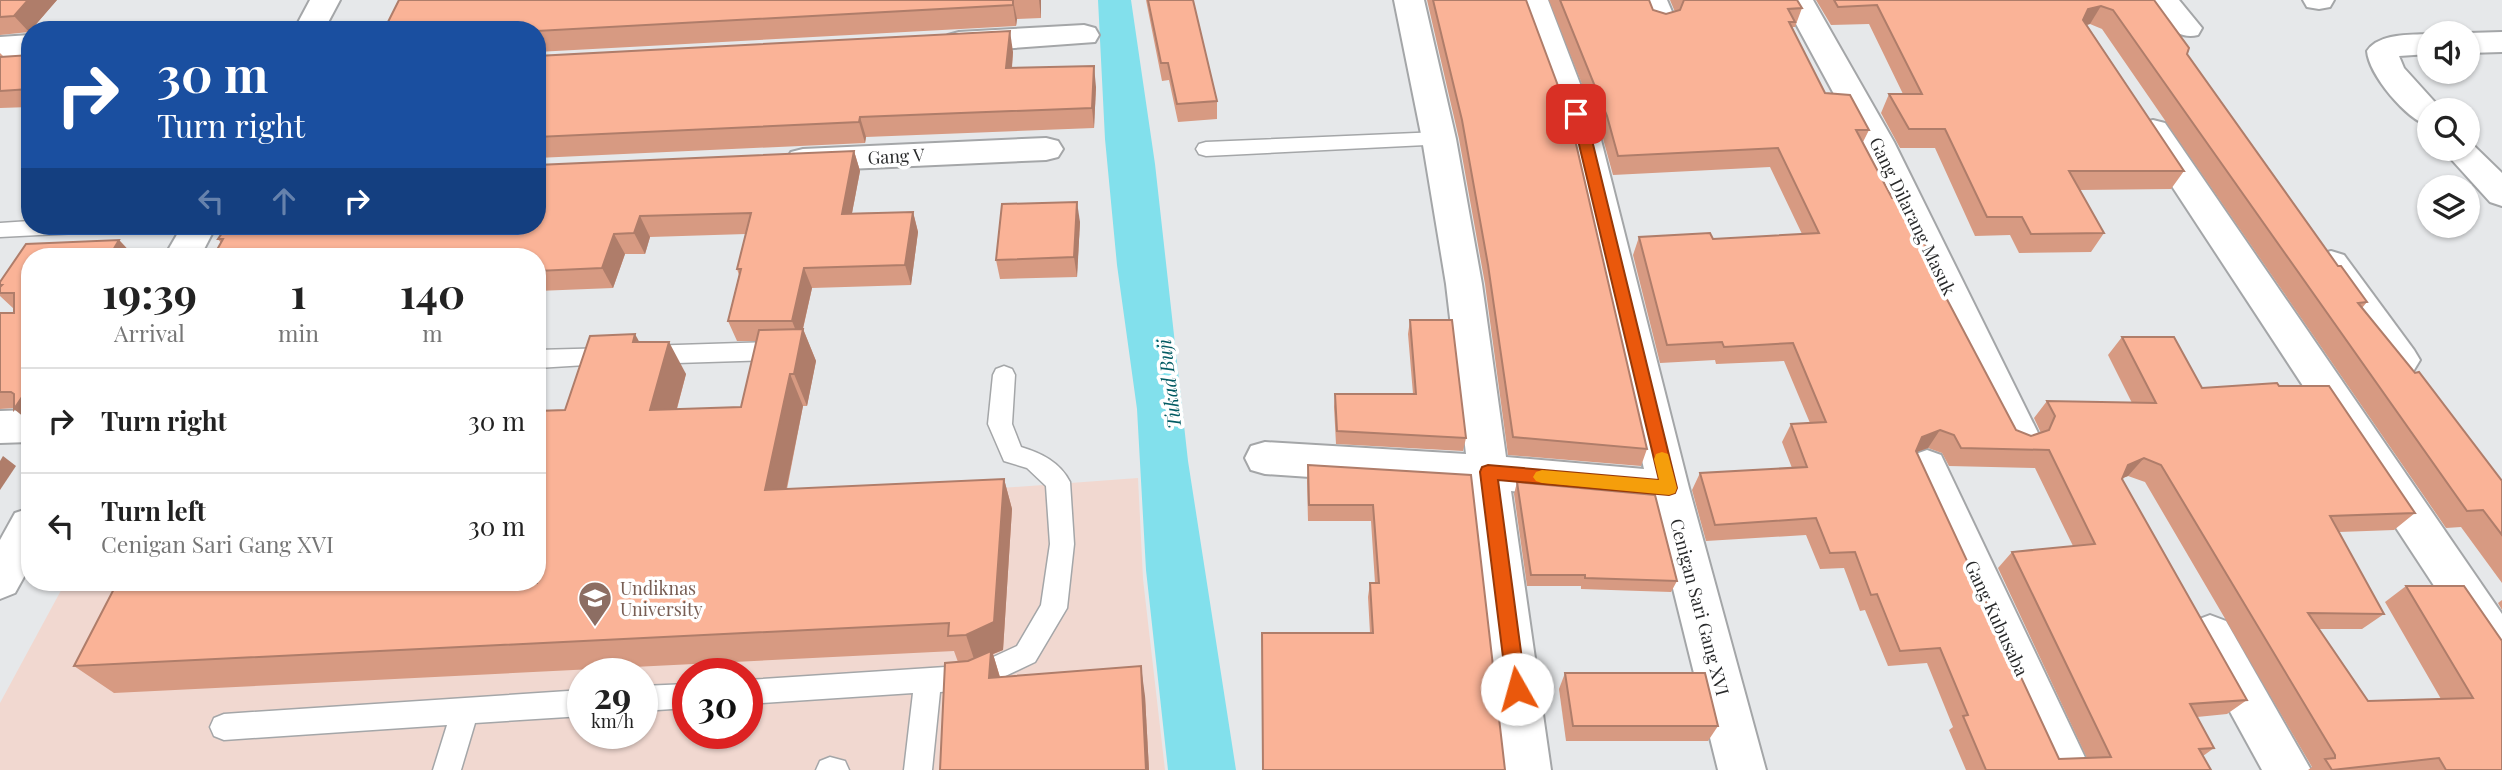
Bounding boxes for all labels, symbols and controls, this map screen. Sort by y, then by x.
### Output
map controls [2417,21,2480,238]
button: sound [2417,21,2480,84]
text: 30 m [157,40,268,105]
icon: right [42,49,133,140]
pin [1546,84,1606,144]
icon: arrive [1557,95,1595,133]
button: search [2417,98,2480,161]
text: Turn right [157,103,305,146]
street label: Gang Dilarang Masuk [1864,133,1962,299]
street label: Gang V [867,142,926,169]
button: layers [2417,175,2480,238]
icon: left [192,182,230,220]
icon: ahead [265,182,303,220]
icon: right [338,182,376,220]
text: 19:39 [102,264,197,320]
text: 1 [290,264,306,320]
text: 140 [400,264,465,320]
text: Arrival [114,317,185,348]
text: min [278,317,319,348]
text: m [422,317,443,348]
water label: Tukad Buji [1149,336,1186,430]
icon: right [42,402,80,440]
text: Turn right [101,403,227,438]
text: 30 m [468,403,525,438]
text: Turn left [101,493,206,528]
icon: left [42,507,80,545]
text: 30 m [468,508,525,543]
street label: Cenigan Sari Gang XVI [1665,516,1735,698]
text: Cenigan Sari Gang XVI [101,528,334,559]
street label: Gang Kubusaba [1960,556,2034,680]
place label: Undiknas University [620,576,703,621]
school or university icon: Undiknas University [576,579,614,628]
position arrow [1480,652,1554,726]
speed limit sign: 30 [672,658,763,749]
text: 29 [594,671,631,718]
text: km/h [591,709,634,733]

